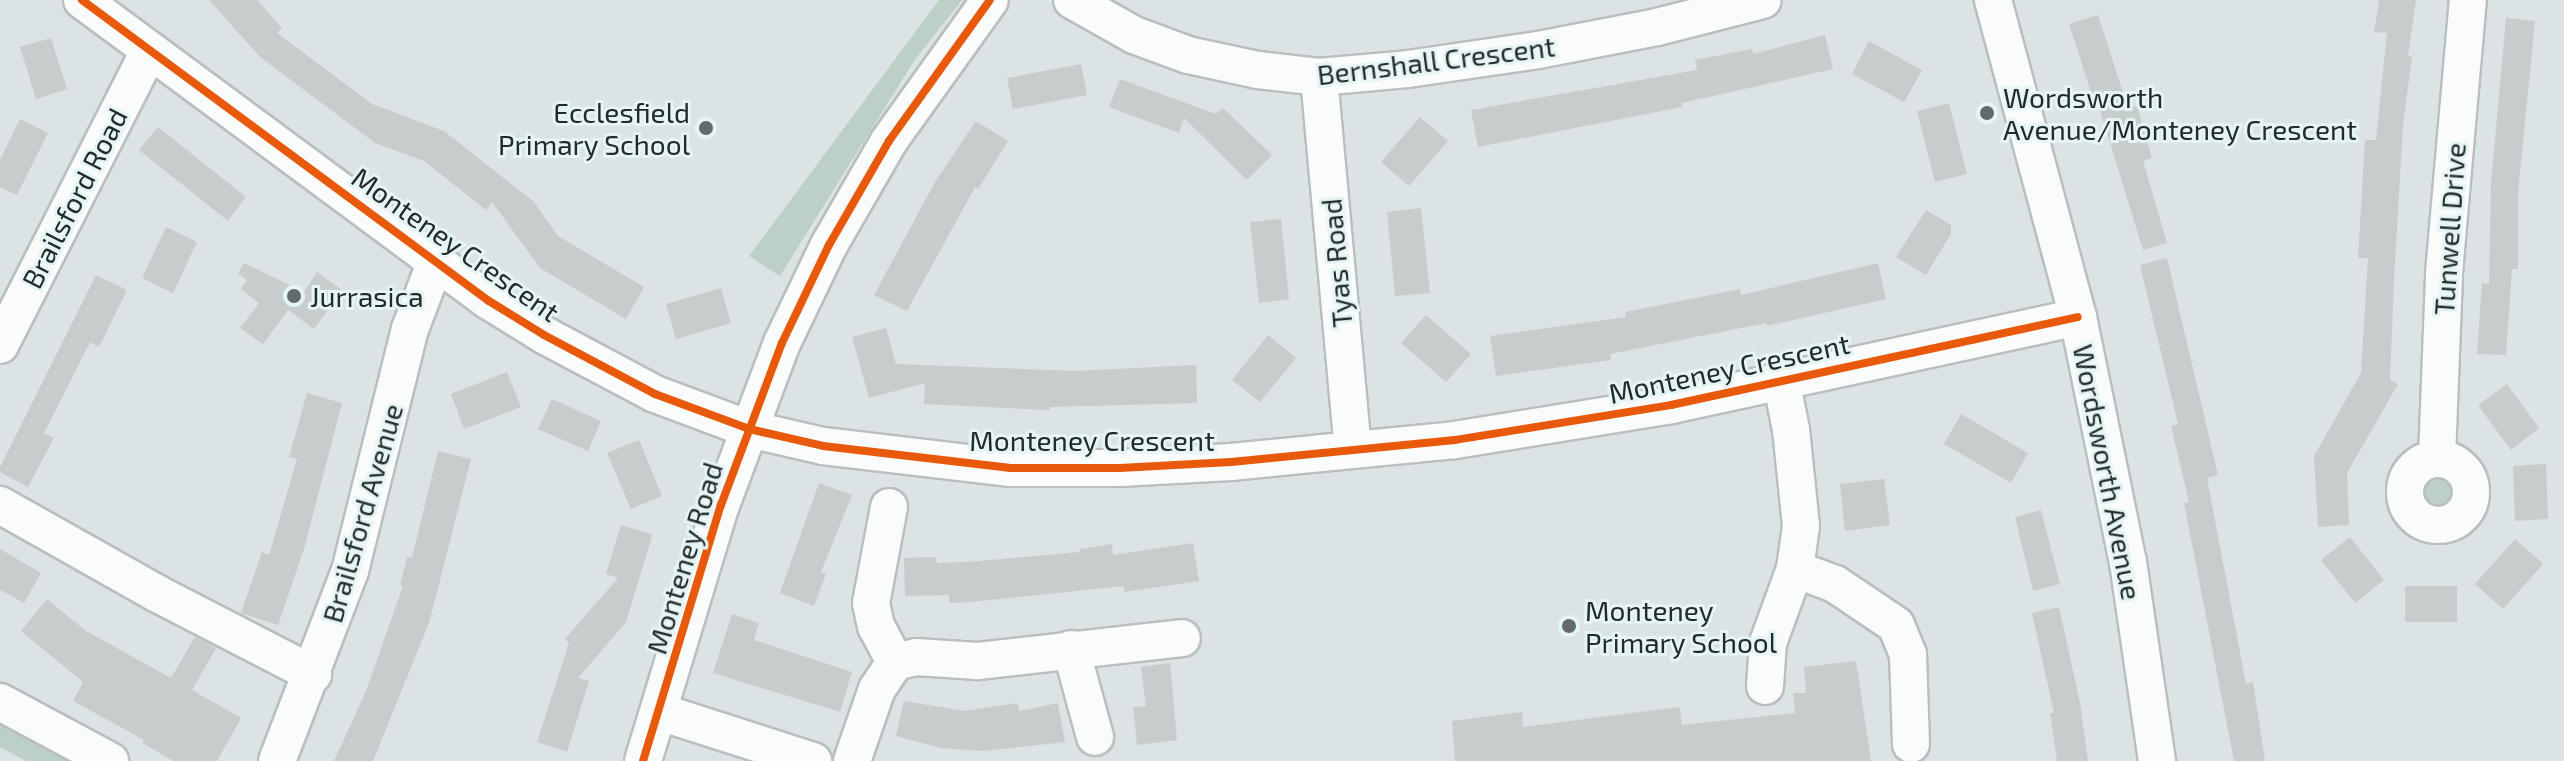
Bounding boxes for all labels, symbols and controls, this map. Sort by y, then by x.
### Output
street label: Bernshall Crescent [1315,29,1557,91]
place label: Wordsworth Avenue/Monteney Crescent [2003,80,2358,146]
place label: Ecclesfield Primary School [497,95,690,161]
street label: Brailsford Road [14,102,134,294]
marker: Wordsworth Avenue/Monteney Crescent [1978,104,1996,122]
marker: Ecclesfield Primary School [697,119,715,137]
street label: Tunwell Drive [2426,141,2472,317]
street label: Monteney Crescent [346,160,566,328]
street label: Tyas Road [1314,197,1358,329]
place label: Jurrasica [310,279,424,313]
marker: Jurrasica [285,287,303,305]
street label: Monteney Crescent [1605,326,1853,410]
street label: Wordsworth Avenue [2067,341,2149,603]
street label: Brailsford Avenue [315,399,409,627]
street label: Monteney Crescent [969,423,1215,457]
street label: Monteney Road [639,458,729,658]
place label: Monteney Primary School [1585,593,1778,659]
marker: Monteney Primary School [1560,617,1578,635]

